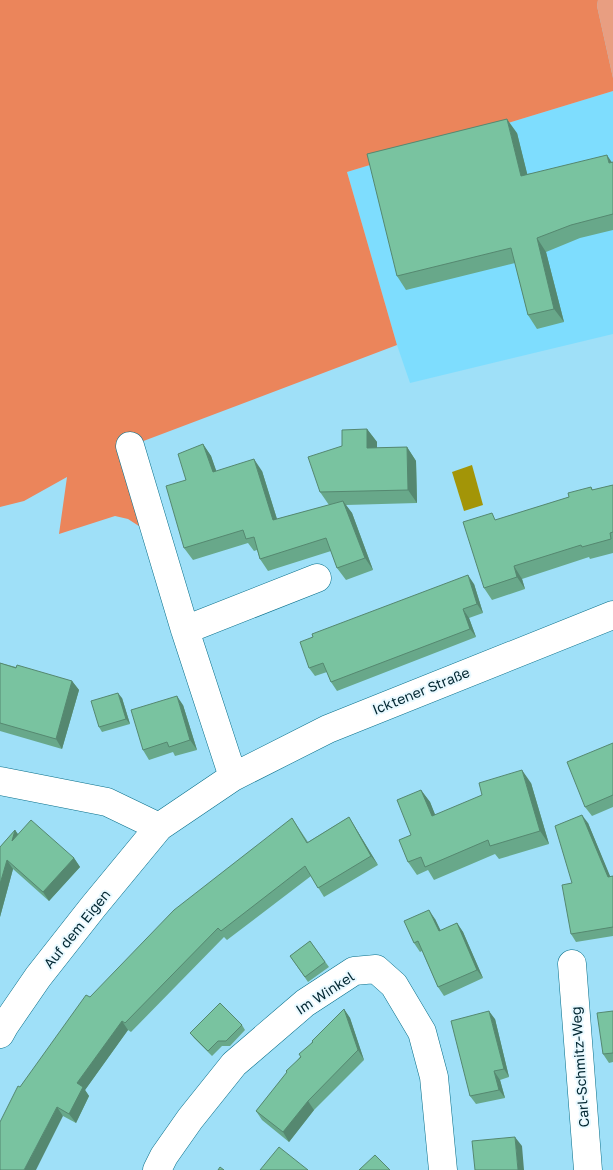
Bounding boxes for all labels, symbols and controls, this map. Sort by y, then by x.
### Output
street label: Icktener Straße [370,663,472,718]
street label: Auf dem Eigen [40,886,114,972]
street label: Im Winkel [292,967,357,1018]
street label: Carl-Schmitz-Weg [567,1006,592,1128]

